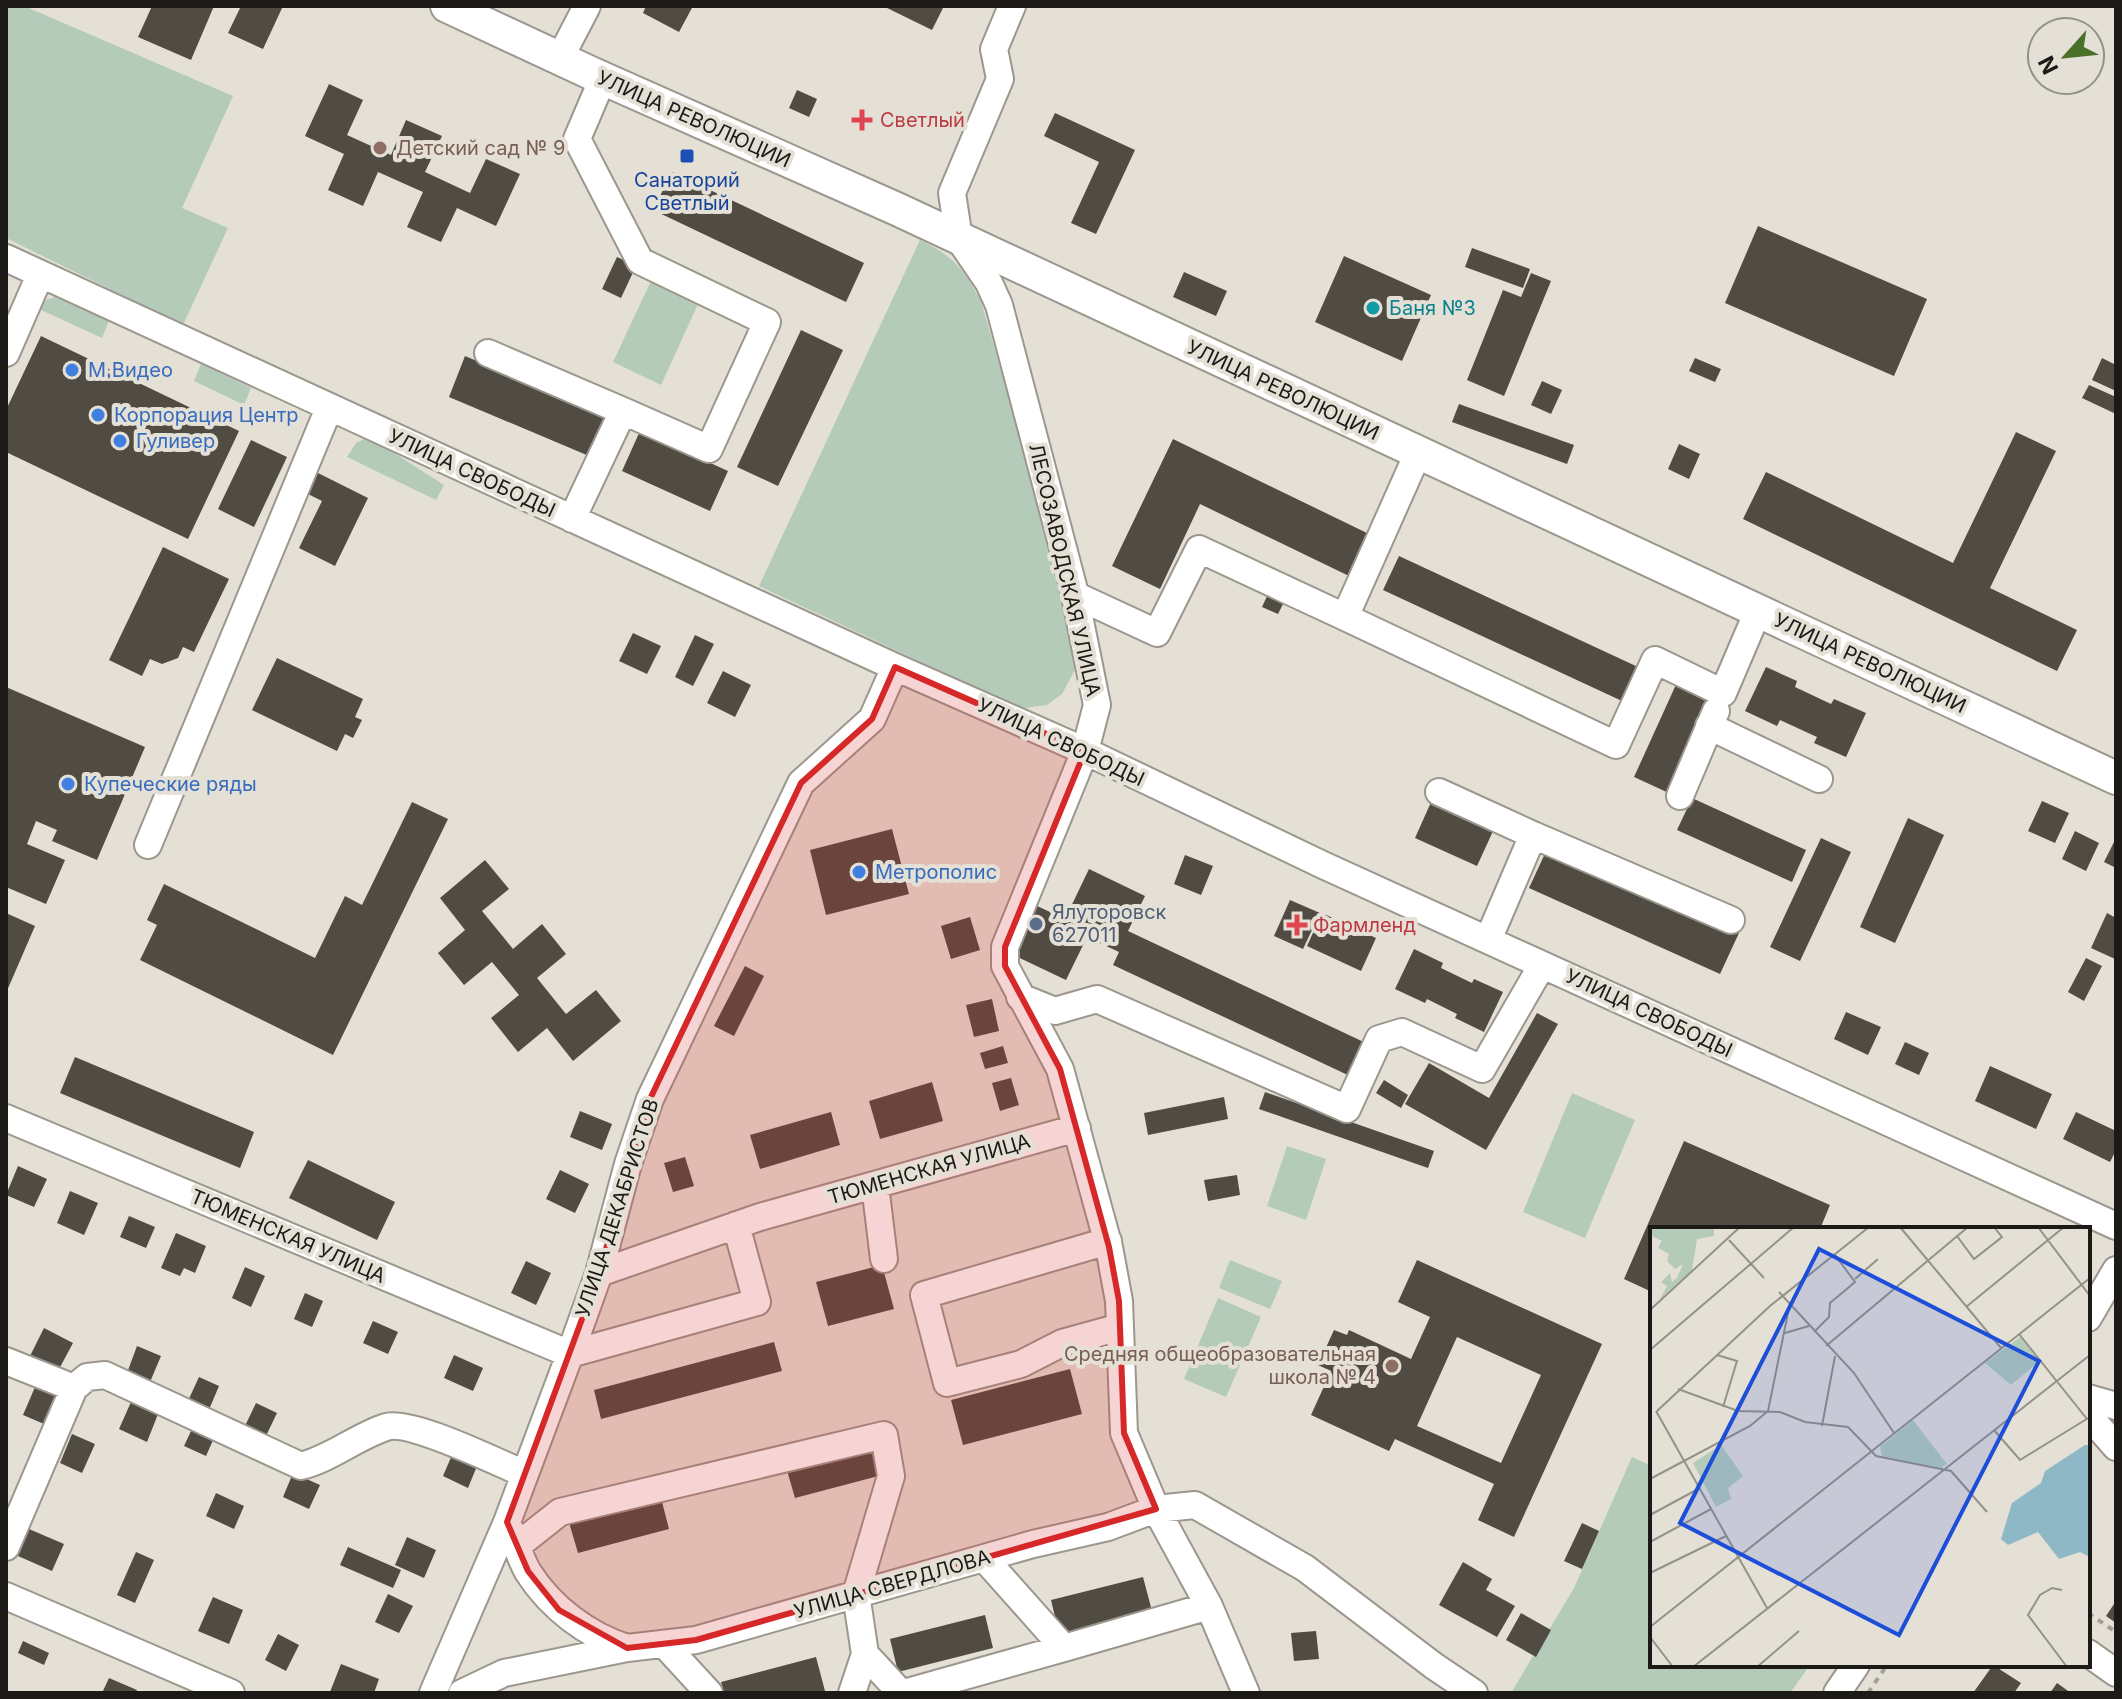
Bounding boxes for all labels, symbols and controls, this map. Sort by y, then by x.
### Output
north arrow [2026,16,2106,96]
text: N [2033,52,2064,78]
street label: УЛИЦА РЕВОЛЮЦИИ [593,65,795,173]
place label: Светлый [880,108,965,132]
marker: Светлый [851,109,873,131]
place label: Детский сад № 9 [396,136,565,160]
marker: Детский сад № 9 [371,139,389,157]
marker: Санаторий Светлый [678,147,696,165]
place label: Санаторий Светлый [634,168,740,215]
place label: Баня №3 [1389,296,1476,320]
marker: Баня №3 [1364,299,1382,317]
street label: УЛИЦА РЕВОЛЮЦИИ [1183,335,1383,445]
place label: М.Видео [88,358,173,382]
marker: М.Видео [63,361,81,379]
place label: Корпорация Центр [114,403,299,427]
marker: Корпорация Центр [89,406,107,424]
street label: УЛИЦА СВОБОДЫ [385,424,559,522]
place label: Гуливер [136,429,215,453]
marker: Гуливер [111,432,129,450]
street label: ЛЕСОЗАВОДСКАЯ УЛИЦА [1024,441,1106,699]
street label: УЛИЦА РЕВОЛЮЦИИ [1770,608,1970,718]
street label: УЛИЦА СВОБОДЫ [974,693,1148,791]
place label: Купеческие ряды [84,772,257,796]
marker: Купеческие ряды [59,775,77,793]
place label: Метрополис [875,860,997,884]
marker: Метрополис [850,863,868,881]
place label: Ялуторовск 627011 [1052,900,1167,947]
place label: Фармленд [1313,913,1416,937]
marker: Ялуторовск 627011 [1027,915,1045,933]
marker: Фармленд [1288,916,1306,934]
street label: УЛИЦА СВОБОДЫ [1562,964,1736,1062]
street label: УЛИЦА ДЕКАБРИСТОВ [570,1096,664,1320]
street label: ТЮМЕНСКАЯ УЛИЦА [825,1129,1033,1209]
street label: ТЮМЕНСКАЯ УЛИЦА [187,1184,389,1288]
inset map [1650,1227,2090,1667]
place label: Средняя общеобразовательная школа № 4 [1064,1342,1376,1389]
marker: Средняя общеобразовательная школа № 4 [1383,1357,1401,1375]
street label: УЛИЦА СВЕРДЛОВА [791,1544,993,1624]

